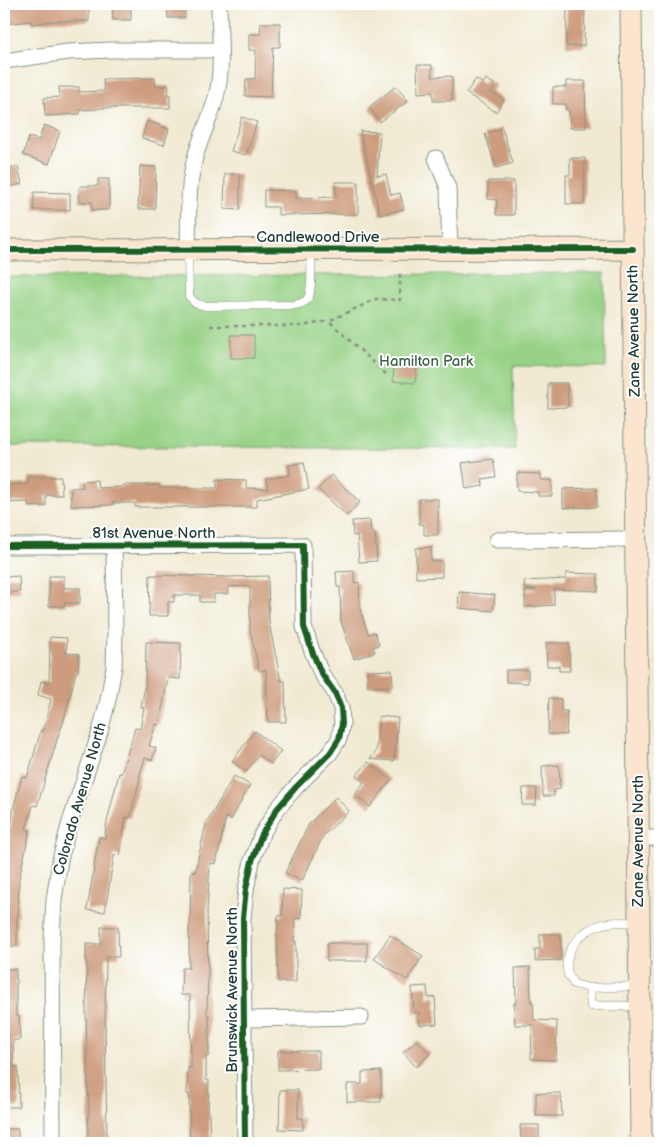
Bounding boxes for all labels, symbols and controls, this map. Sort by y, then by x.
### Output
street label: Candlewood Drive [256,228,380,247]
street label: Zane Avenue North [623,265,645,398]
park label: Hamilton Park [379,352,474,371]
street label: 81st Avenue North [92,524,216,543]
street label: Colorado Avenue North [49,720,111,878]
street label: Zane Avenue North [629,775,648,908]
street label: Brunswick Avenue North [223,907,242,1073]

